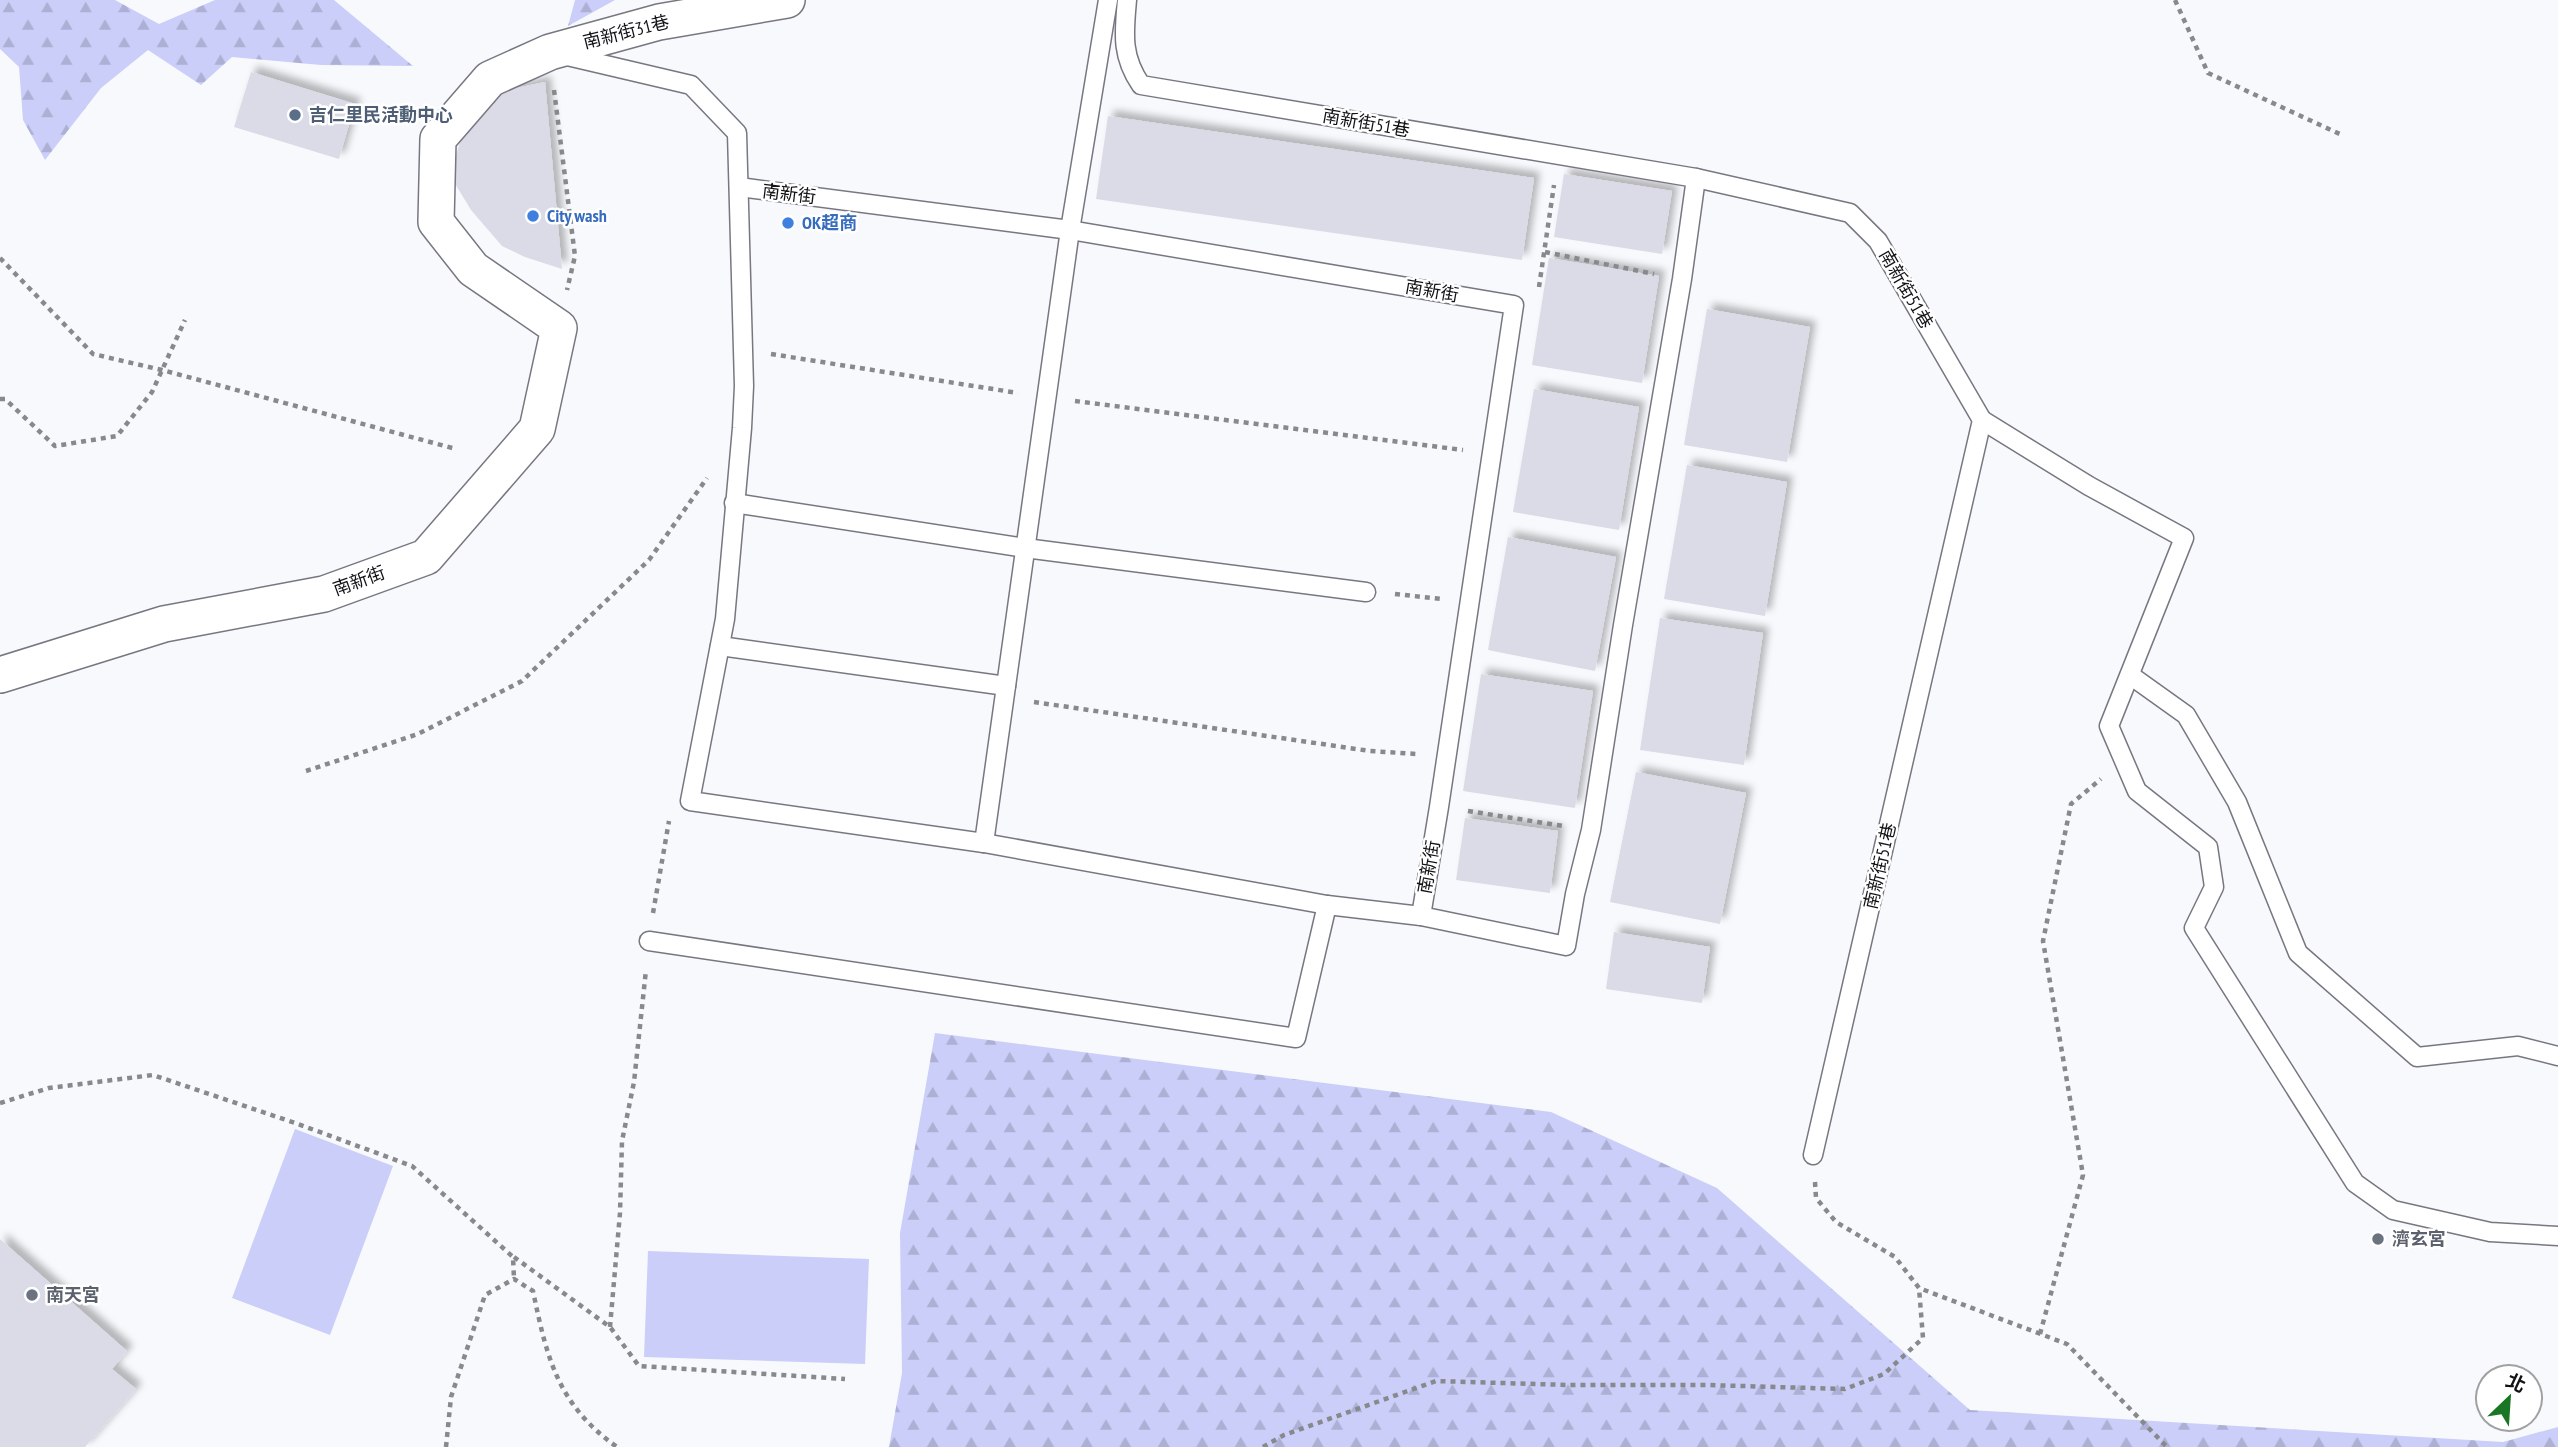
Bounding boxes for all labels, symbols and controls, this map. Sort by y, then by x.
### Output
street label: 南新街31巷 [580,10,671,53]
place label: 吉仁里民活動中心 [309,103,453,126]
street label: 南新街51巷 [1321,104,1412,141]
marker: 吉仁里民活動中心 [287,107,303,123]
street label: 南新街 [761,179,817,208]
place label: City wash [547,204,607,227]
marker: City wash [525,208,541,224]
place label: OK超商 [802,211,857,234]
marker: OK超商 [780,215,796,231]
street label: 南新街51巷 [1874,245,1938,333]
street label: 南新街 [1404,274,1461,307]
street label: 南新街 [330,560,388,601]
street label: 南新街51巷 [1858,820,1901,911]
street label: 南新街 [1412,838,1445,895]
place label: 濟玄宮 [2392,1227,2446,1250]
marker: 濟玄宮 [2370,1231,2386,1247]
place label: 南天宮 [46,1283,100,1306]
marker: 南天宮 [24,1287,40,1303]
north arrow [2474,1363,2544,1433]
text: 北 [2502,1368,2530,1397]

